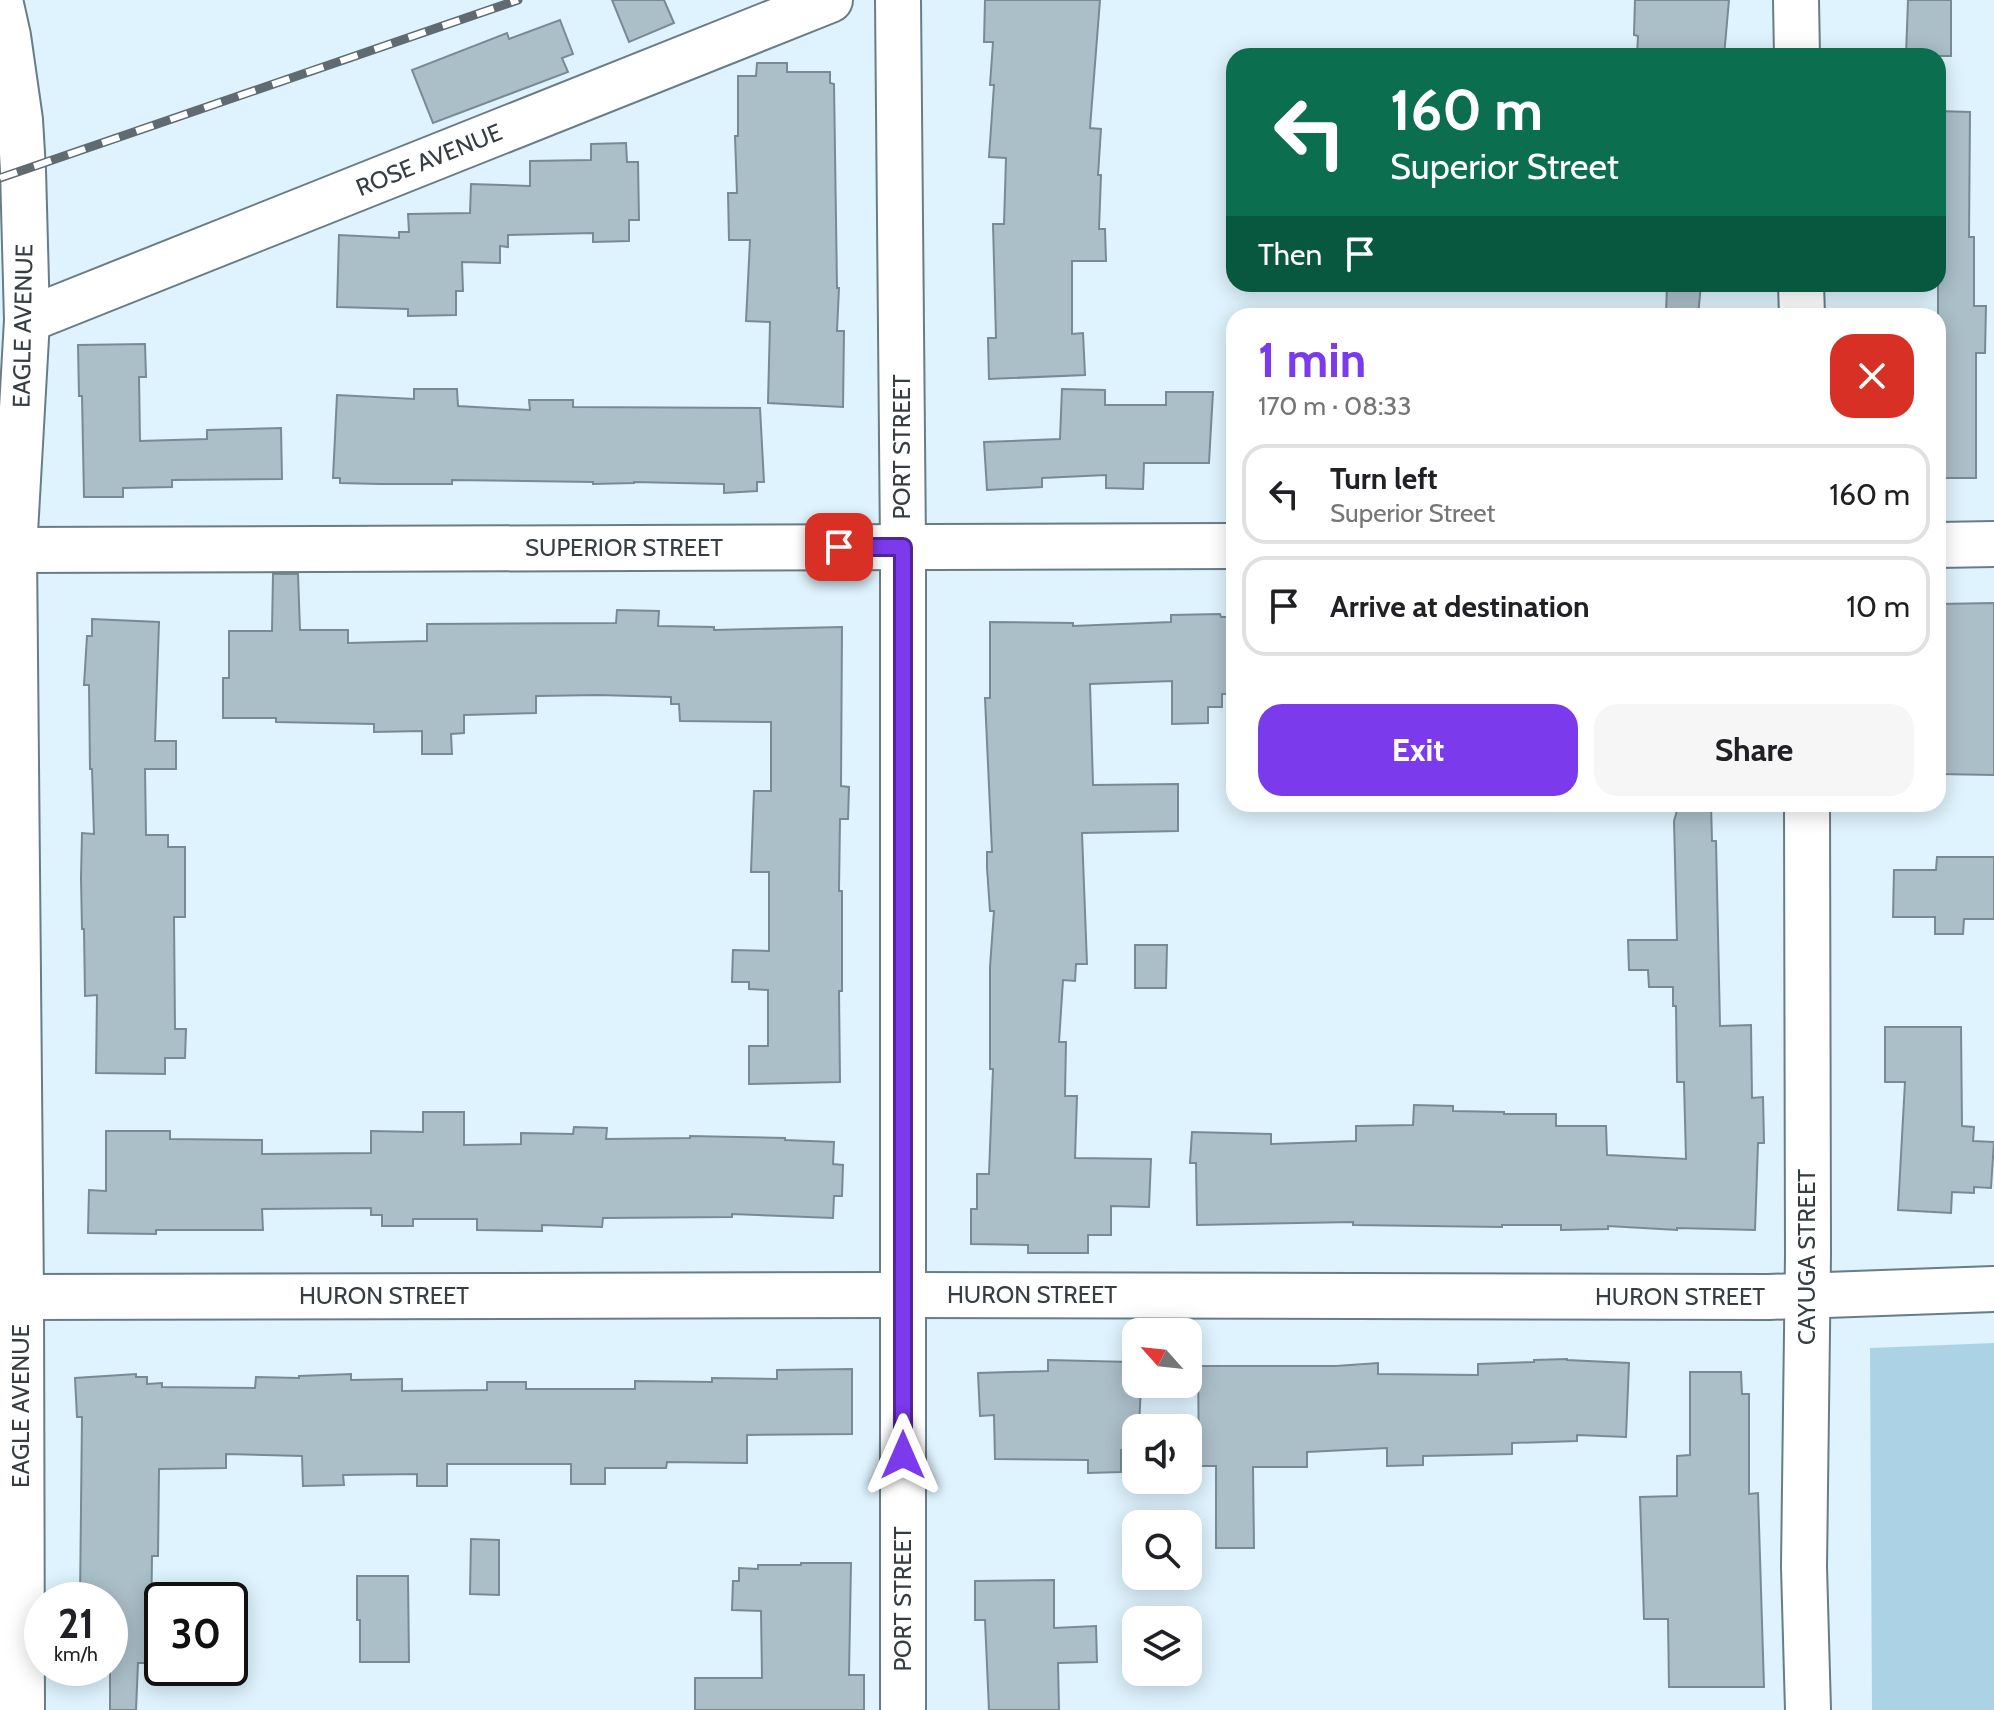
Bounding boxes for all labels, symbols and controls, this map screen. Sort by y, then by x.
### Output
text: 160 m [1390,76,1543,144]
icon: left [1258,80,1362,184]
street label: ROSE AVENUE [352,117,506,202]
text: Superior Street [1390,144,1619,188]
icon: arrive [1338,232,1382,276]
text: Then [1258,236,1322,273]
street label: EAGLE AVENUE [7,244,38,408]
text: 1 min [1258,331,1366,389]
button: close [1830,334,1914,418]
street label: PORT STREET [887,374,916,520]
text: 170 m · 08:33 [1258,390,1411,422]
text: Turn left [1330,460,1438,497]
icon: left [1262,472,1306,516]
text: 160 m [1829,476,1910,513]
text: Superior Street [1330,497,1495,529]
pin [805,513,873,581]
icon: arrive [817,525,861,569]
street label: SUPERIOR STREET [525,533,723,562]
icon: arrive [1262,584,1306,628]
text: Arrive at destination [1330,588,1590,625]
text: 10 m [1846,588,1910,625]
button: Exit [1258,704,1578,796]
button: Share [1594,704,1914,796]
street label: CAYUGA STREET [1792,1169,1821,1345]
street label: HURON STREET [947,1280,1117,1309]
street label: HURON STREET [299,1281,469,1310]
street label: HURON STREET [1595,1282,1765,1311]
north arrow [1122,1318,1202,1398]
map controls [1122,1318,1202,1686]
street label: EAGLE AVENUE [6,1324,35,1488]
position arrow [861,1413,945,1497]
button: sound [1122,1414,1202,1494]
button: search [1122,1510,1202,1590]
street label: PORT STREET [888,1526,917,1672]
speed limit sign: 30 [144,1582,248,1686]
text: 21 [58,1599,94,1648]
button: layers [1122,1606,1202,1686]
text: km/h [54,1642,98,1666]

